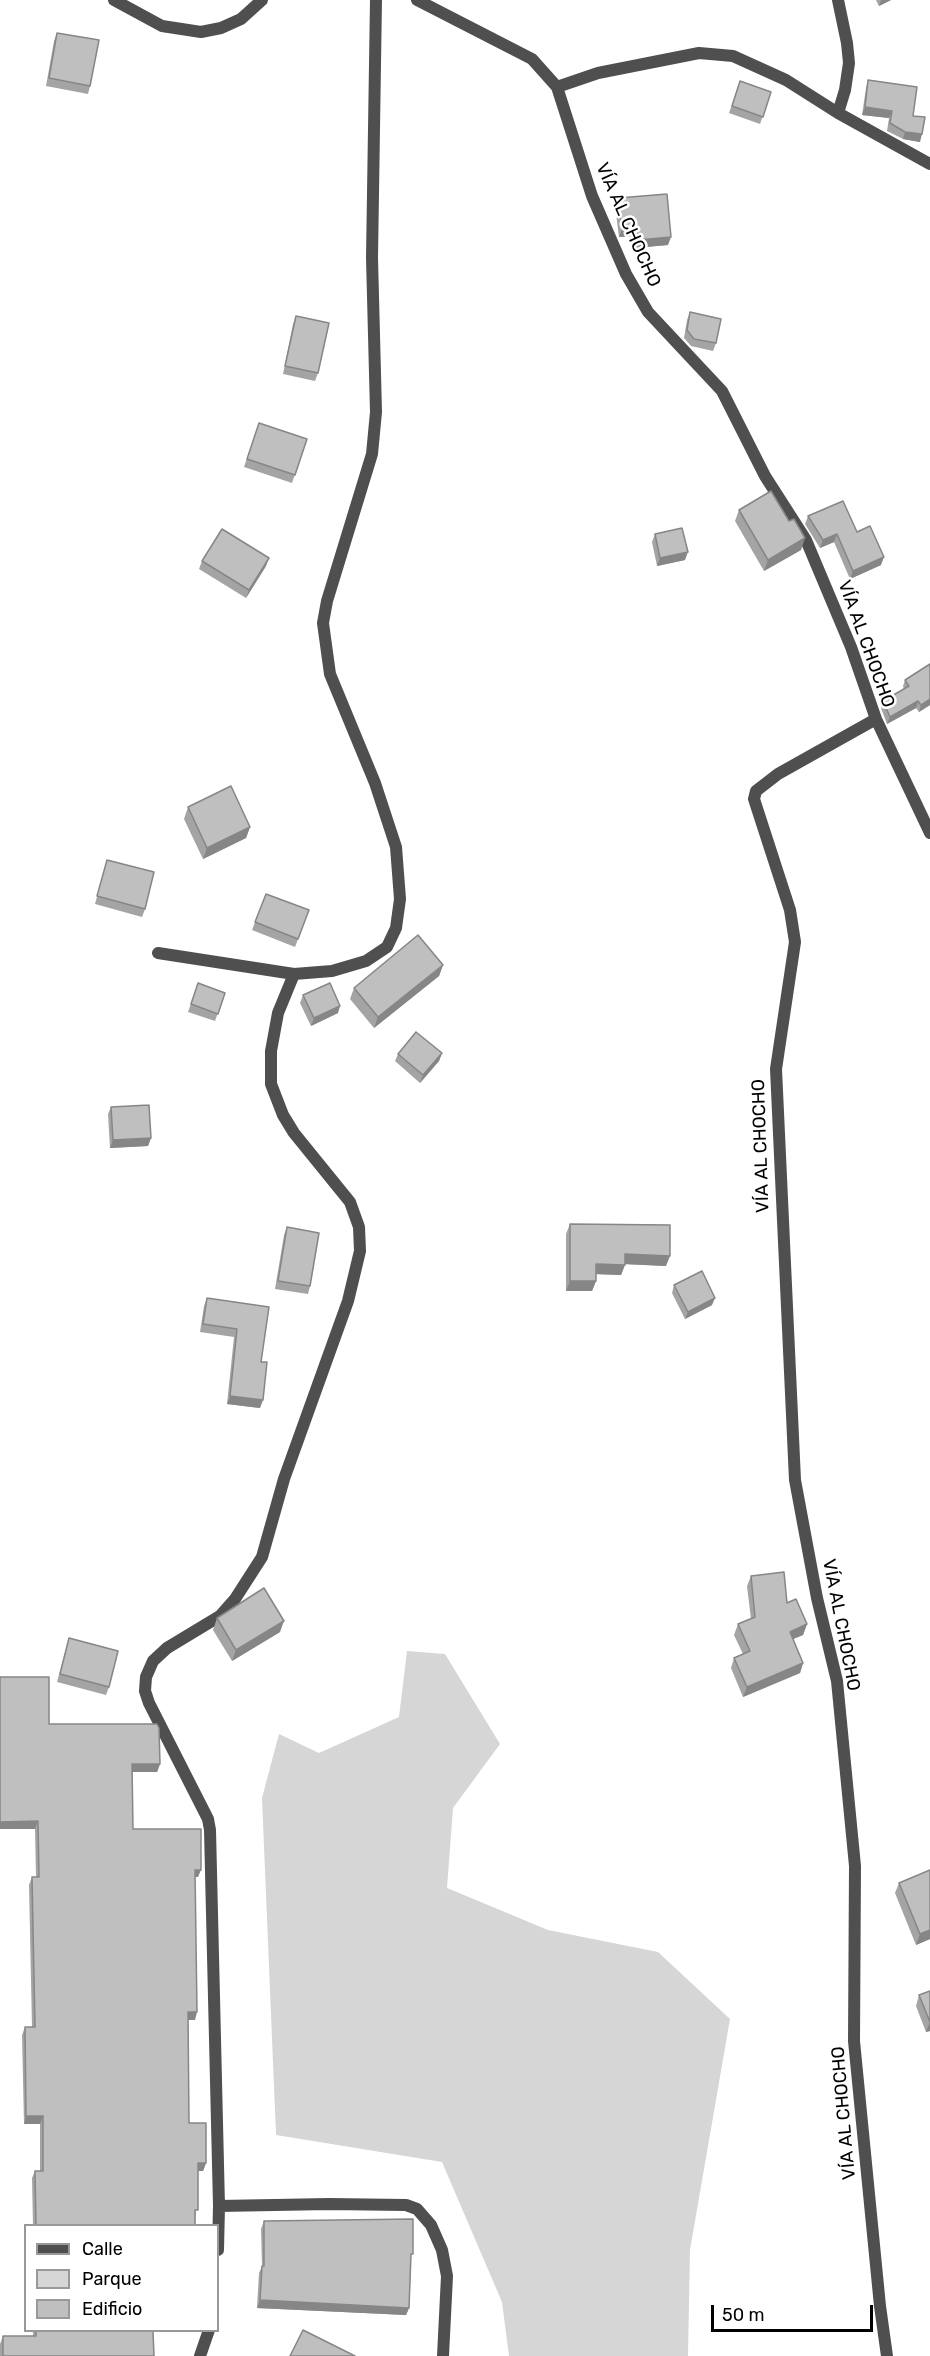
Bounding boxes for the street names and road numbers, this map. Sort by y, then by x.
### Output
street label: VÍA AL CHOCHO [591,159,665,291]
street label: VÍA AL CHOCHO [833,577,899,711]
street label: VÍA AL CHOCHO [748,1079,774,1213]
street label: VÍA AL CHOCHO [818,1557,864,1693]
street label: VÍA AL CHOCHO [827,2045,861,2181]

